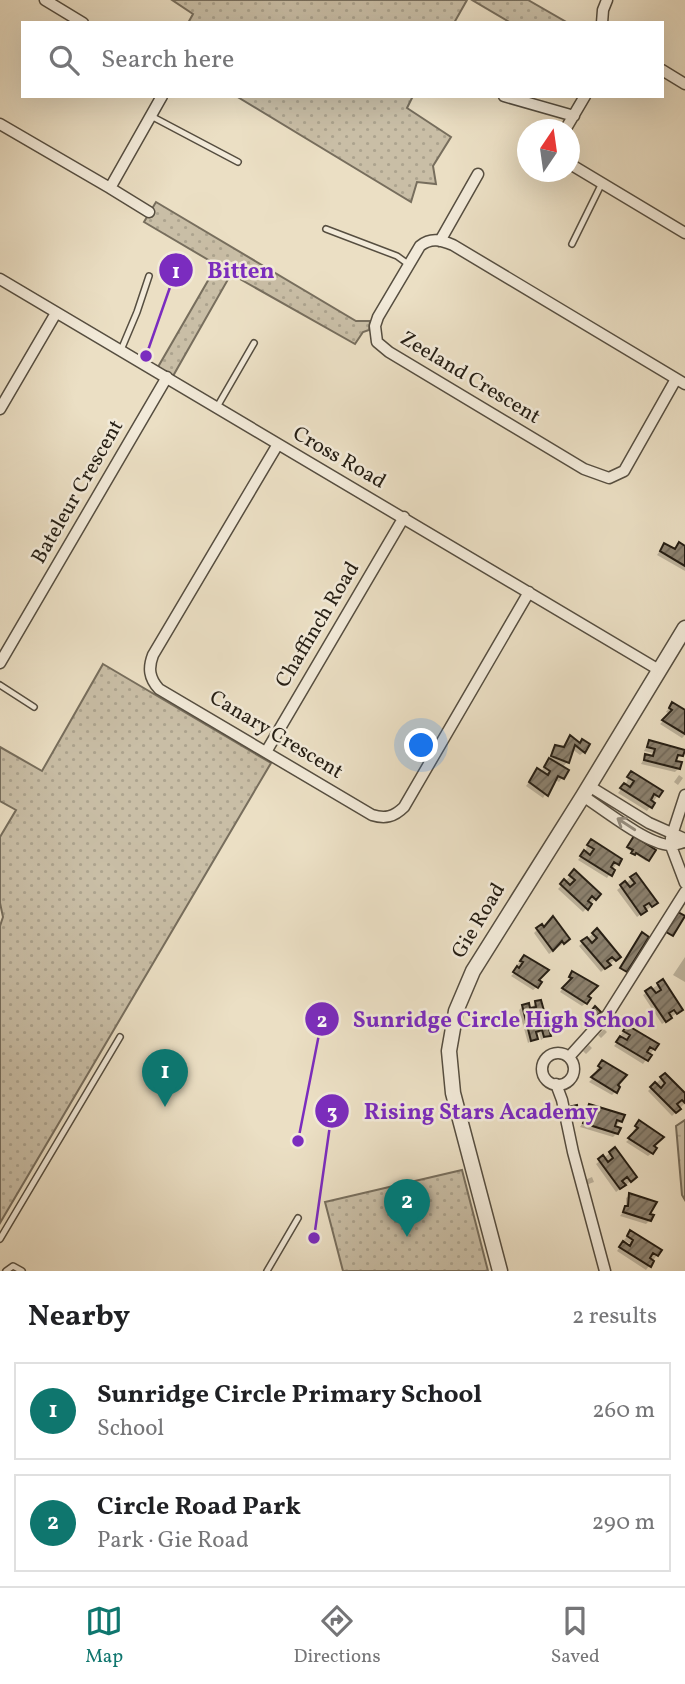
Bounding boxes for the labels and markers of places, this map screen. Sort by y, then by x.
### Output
callout: Bitten [158,248,289,292]
callout: Sunridge Circle High School [304,997,670,1041]
pin: 1 [142,1049,188,1107]
callout: Rising Stars Academy [315,1089,612,1133]
pin: 2 [384,1179,430,1237]

